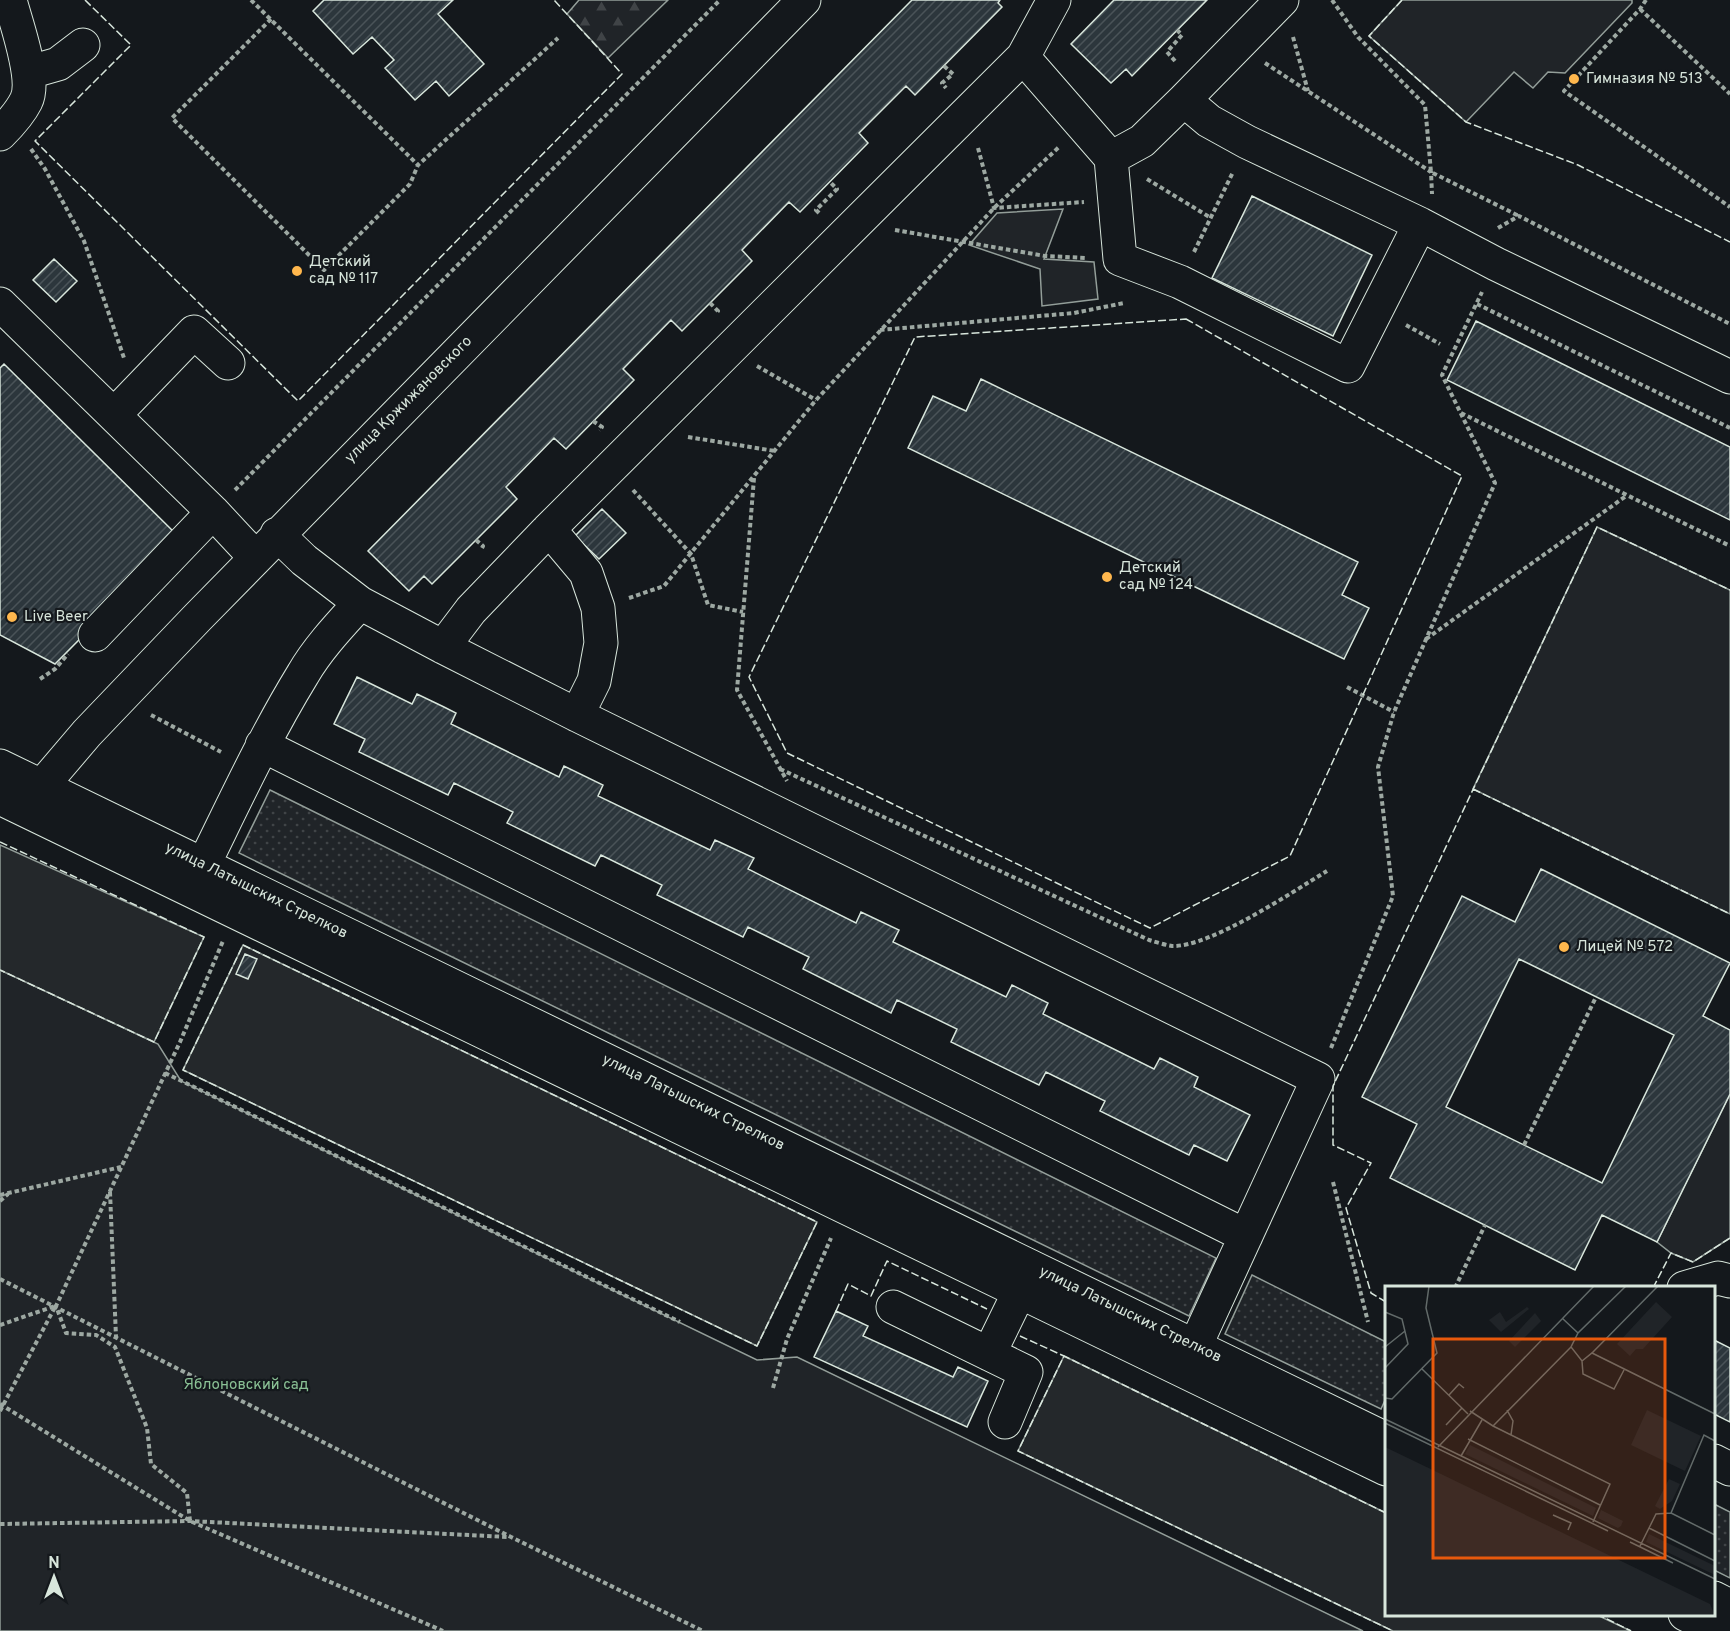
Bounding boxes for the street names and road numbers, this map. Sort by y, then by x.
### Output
street label: улица Кржижановского [341,332,477,468]
street label: улица Латышских Стрелков [162,838,350,944]
street label: улица Латышских Стрелков [599,1050,787,1156]
street label: улица Латышских Стрелков [1036,1262,1224,1368]

